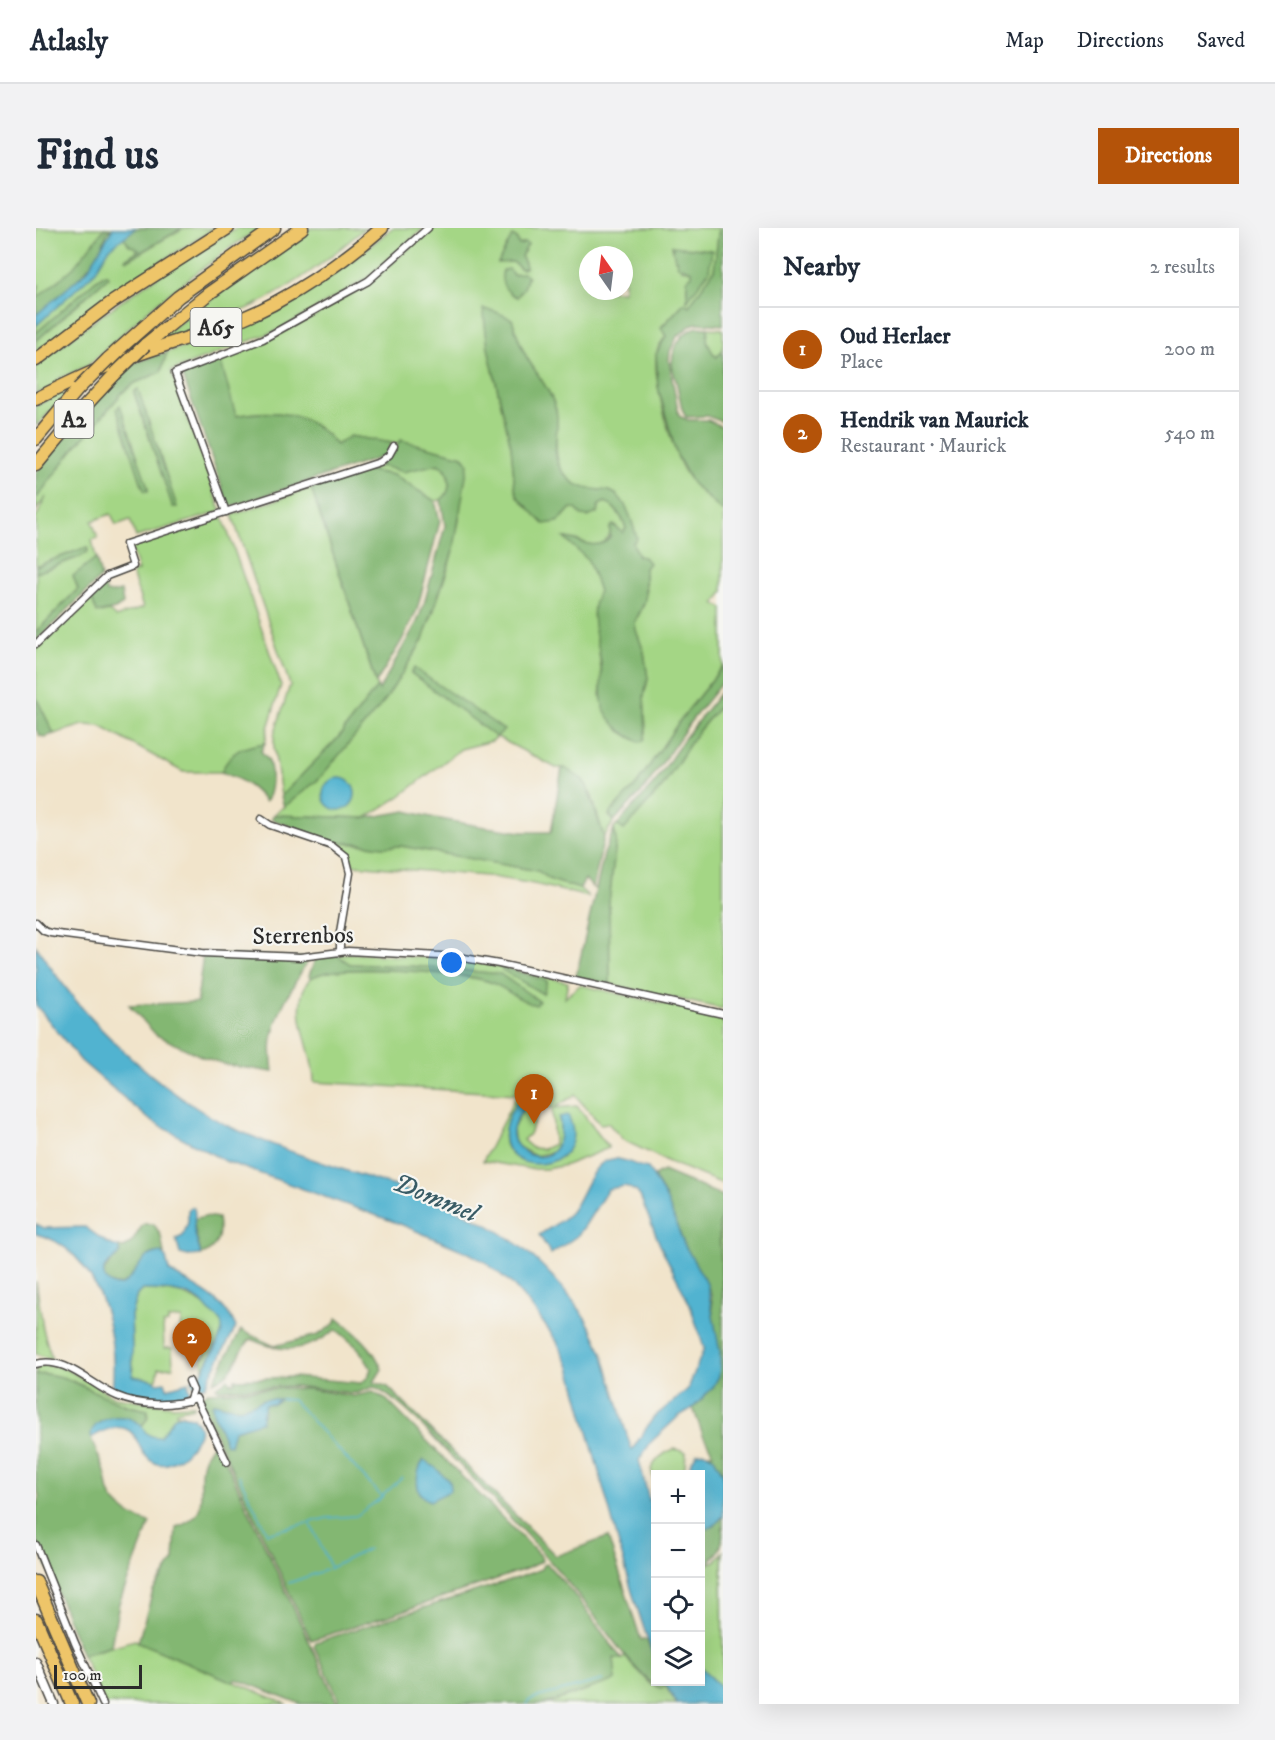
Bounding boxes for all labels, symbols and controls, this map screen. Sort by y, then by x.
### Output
text: Atlasly [30,24,108,59]
text: Map [1005,28,1044,54]
text: Directions [1077,28,1164,54]
text: Saved [1197,28,1245,54]
button: Directions [1098,128,1239,184]
text: Find us [36,130,159,182]
north arrow [579,246,633,300]
text: Nearby [783,251,860,284]
text: 2 results [1150,255,1215,280]
road number: A65 [190,308,242,346]
text: Oud Herlaer [840,323,950,350]
text: 1 [799,337,806,362]
text: 200 m [1164,337,1215,362]
text: Place [840,350,883,375]
road number: A2 [54,400,93,438]
text: Hendrik van Maurick [840,407,1029,434]
text: 2 [798,421,807,446]
text: 540 m [1165,421,1215,446]
text: Restaurant · Maurick [840,434,1006,459]
street label: Sterrenbos [252,920,354,952]
your location [437,948,466,977]
pin: 1 [514,1074,554,1124]
water label: Dommel [388,1166,486,1232]
pin: 2 [172,1318,212,1368]
map controls [651,1470,705,1686]
button: + [651,1470,705,1524]
button: − [651,1524,705,1578]
button: locate [651,1578,705,1632]
button: layers [651,1632,705,1686]
scale bar [54,1662,142,1690]
text: 100 m [63,1665,102,1685]

